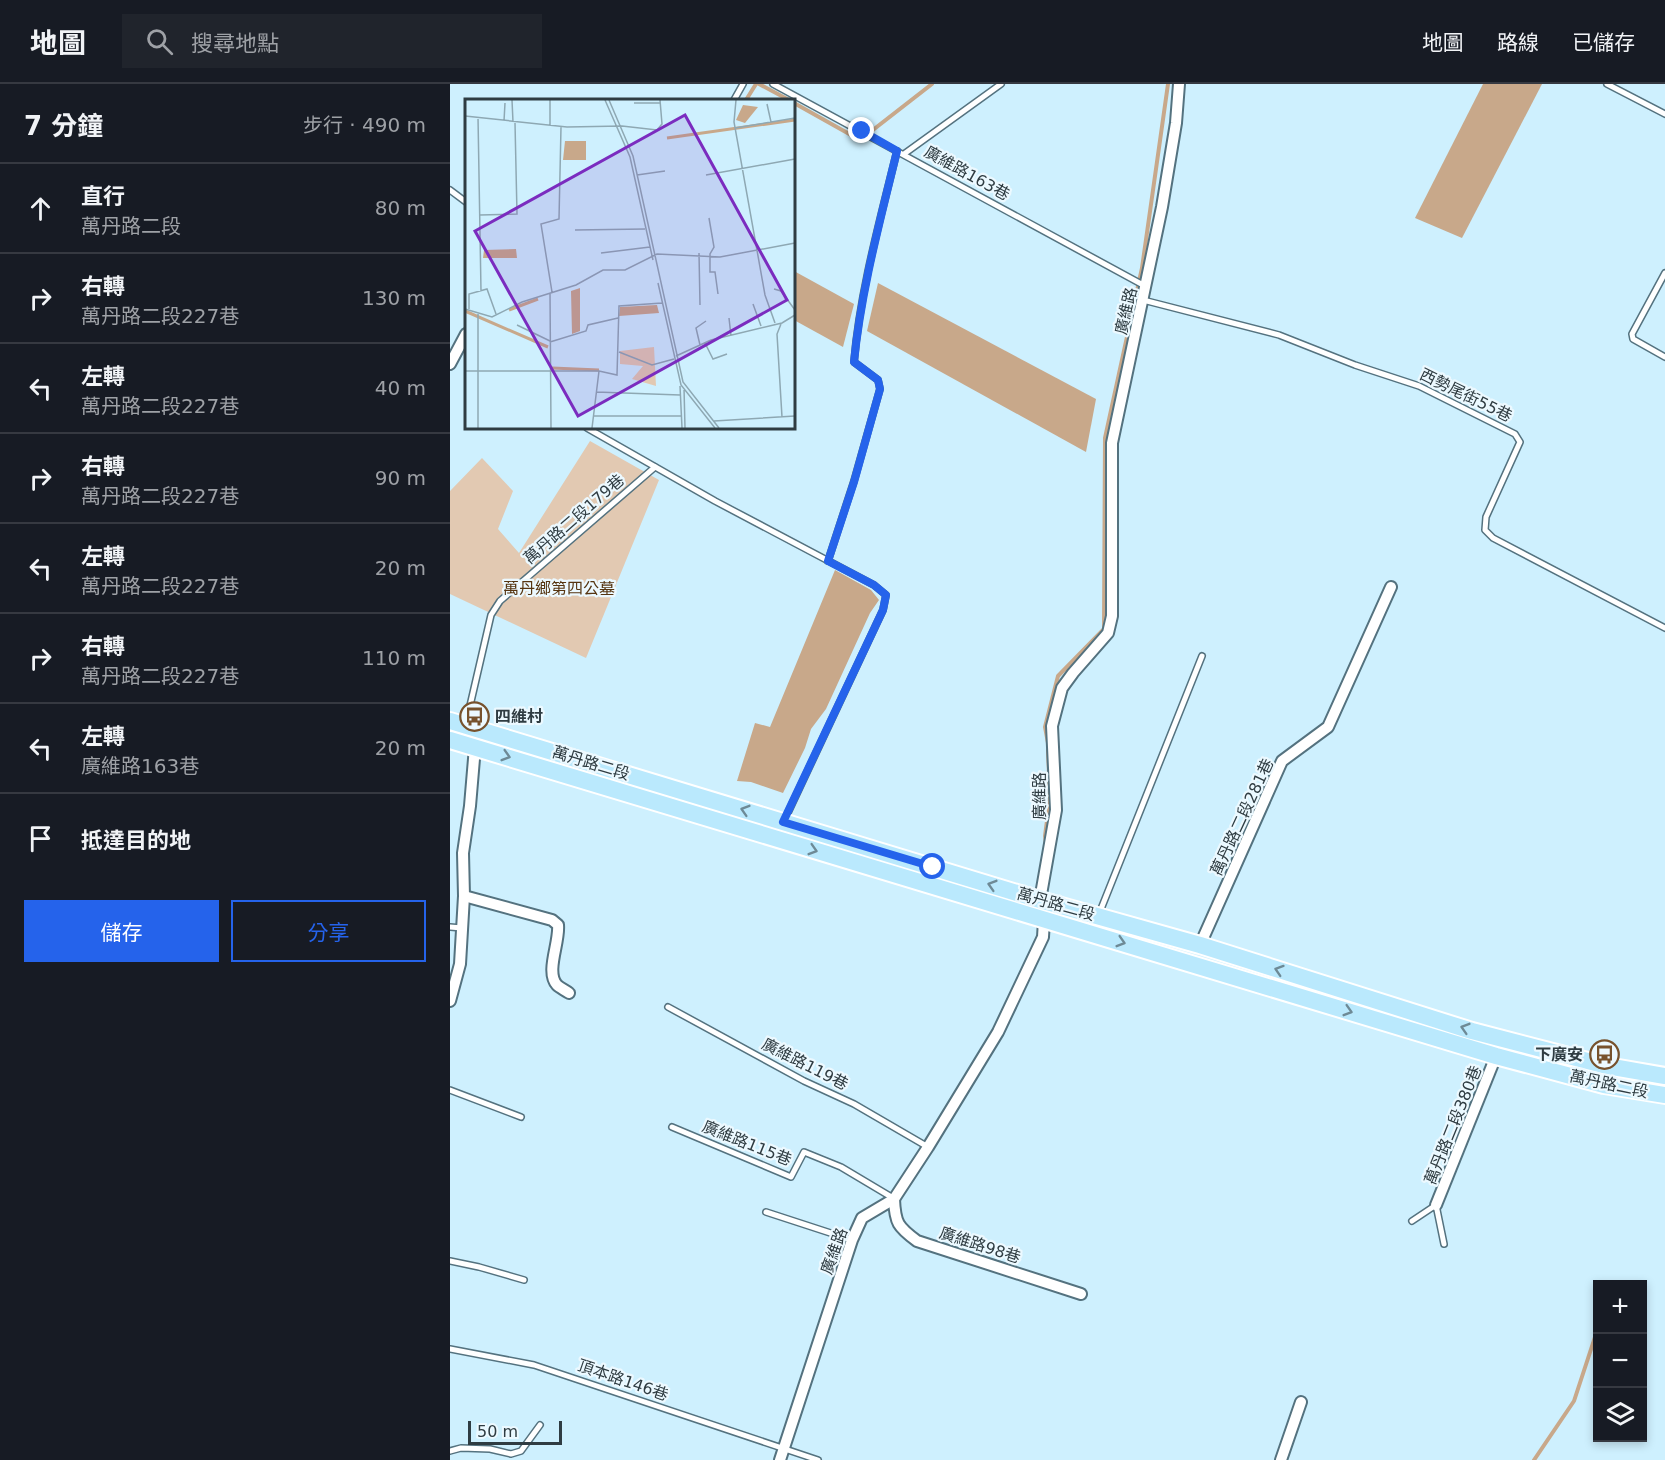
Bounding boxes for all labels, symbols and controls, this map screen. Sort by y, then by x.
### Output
search box [122,14,542,68]
icon: search [143,25,176,58]
text: 地圖 [30,27,86,60]
text: 搜尋地點 [191,31,279,56]
text: 地圖 [1422,31,1464,55]
text: 路線 [1497,31,1539,55]
text: 已儲存 [1572,31,1635,55]
inset map [465,99,795,429]
text: 7 分鐘 [24,111,103,141]
text: 步行 · 490 m [303,113,426,137]
route end [848,117,874,143]
street label: 廣維路163巷 [921,142,1013,204]
text: 直行 [81,184,125,209]
icon: ahead [24,192,57,225]
text: 80 m [375,196,426,220]
text: 萬丹路二段 [81,214,181,238]
text: 右轉 [81,274,125,299]
icon: right [24,282,57,315]
street label: 廣維路 [1111,285,1141,337]
text: 130 m [362,286,426,310]
text: 萬丹路二段227巷 [81,304,239,328]
text: 左轉 [81,364,125,389]
street label: 西勢尾街55巷 [1417,364,1515,426]
icon: left [24,372,57,405]
text: 40 m [375,376,426,400]
text: 萬丹路二段227巷 [81,394,239,418]
text: 右轉 [81,454,125,479]
icon: right [24,462,57,495]
text: 90 m [375,466,426,490]
street label: 萬丹路二段179巷 [520,470,628,568]
text: 萬丹路二段227巷 [81,484,239,508]
text: 左轉 [81,544,125,569]
icon: left [24,552,57,585]
text: 20 m [375,556,426,580]
text: 萬丹路二段227巷 [81,574,239,598]
park label: 萬丹鄉第四公墓 [503,579,615,598]
text: 右轉 [81,634,125,659]
icon: right [24,642,57,675]
text: 110 m [362,646,426,670]
text: 萬丹路二段227巷 [81,664,239,688]
bus stop icon: 四維村 [458,700,490,732]
place label: 四維村 [495,707,543,726]
text: 左轉 [81,724,125,749]
icon: left [24,732,57,765]
text: 20 m [375,736,426,760]
street label: 萬丹路二段 [550,742,632,784]
one-way arrow [500,749,511,761]
text: 廣維路163巷 [81,754,199,778]
street label: 萬丹路二段281巷 [1207,756,1277,878]
street label: 廣維路 [1030,772,1049,820]
one-way arrow [740,805,751,817]
icon: arrive [24,822,57,855]
text: 抵達目的地 [81,828,191,853]
one-way arrow [807,843,818,855]
route start [919,853,945,879]
one-way arrow [987,880,998,892]
street label: 萬丹路二段 [1015,884,1097,924]
button: 儲存 [24,900,219,962]
button: 分享 [231,900,426,962]
one-way arrow [1115,935,1126,947]
one-way arrow [1274,965,1285,977]
one-way arrow [1342,1004,1353,1016]
one-way arrow [1460,1023,1471,1035]
street label: 廣維路119巷 [759,1034,851,1094]
bus stop icon: 下廣安 [1588,1038,1620,1070]
place label: 下廣安 [1535,1045,1583,1064]
street label: 萬丹路二段380巷 [1420,1063,1486,1187]
street label: 萬丹路二段 [1568,1066,1650,1102]
street label: 廣維路115巷 [700,1116,794,1170]
street label: 廣維路98巷 [937,1223,1023,1267]
street label: 廣維路 [817,1225,851,1277]
map controls [1593,1280,1647,1442]
button: + [1593,1280,1647,1334]
button: − [1593,1334,1647,1388]
street label: 頂本路146巷 [575,1356,671,1404]
button: layers [1593,1388,1647,1442]
scale bar [468,1418,562,1446]
text: 50 m [477,1422,518,1441]

